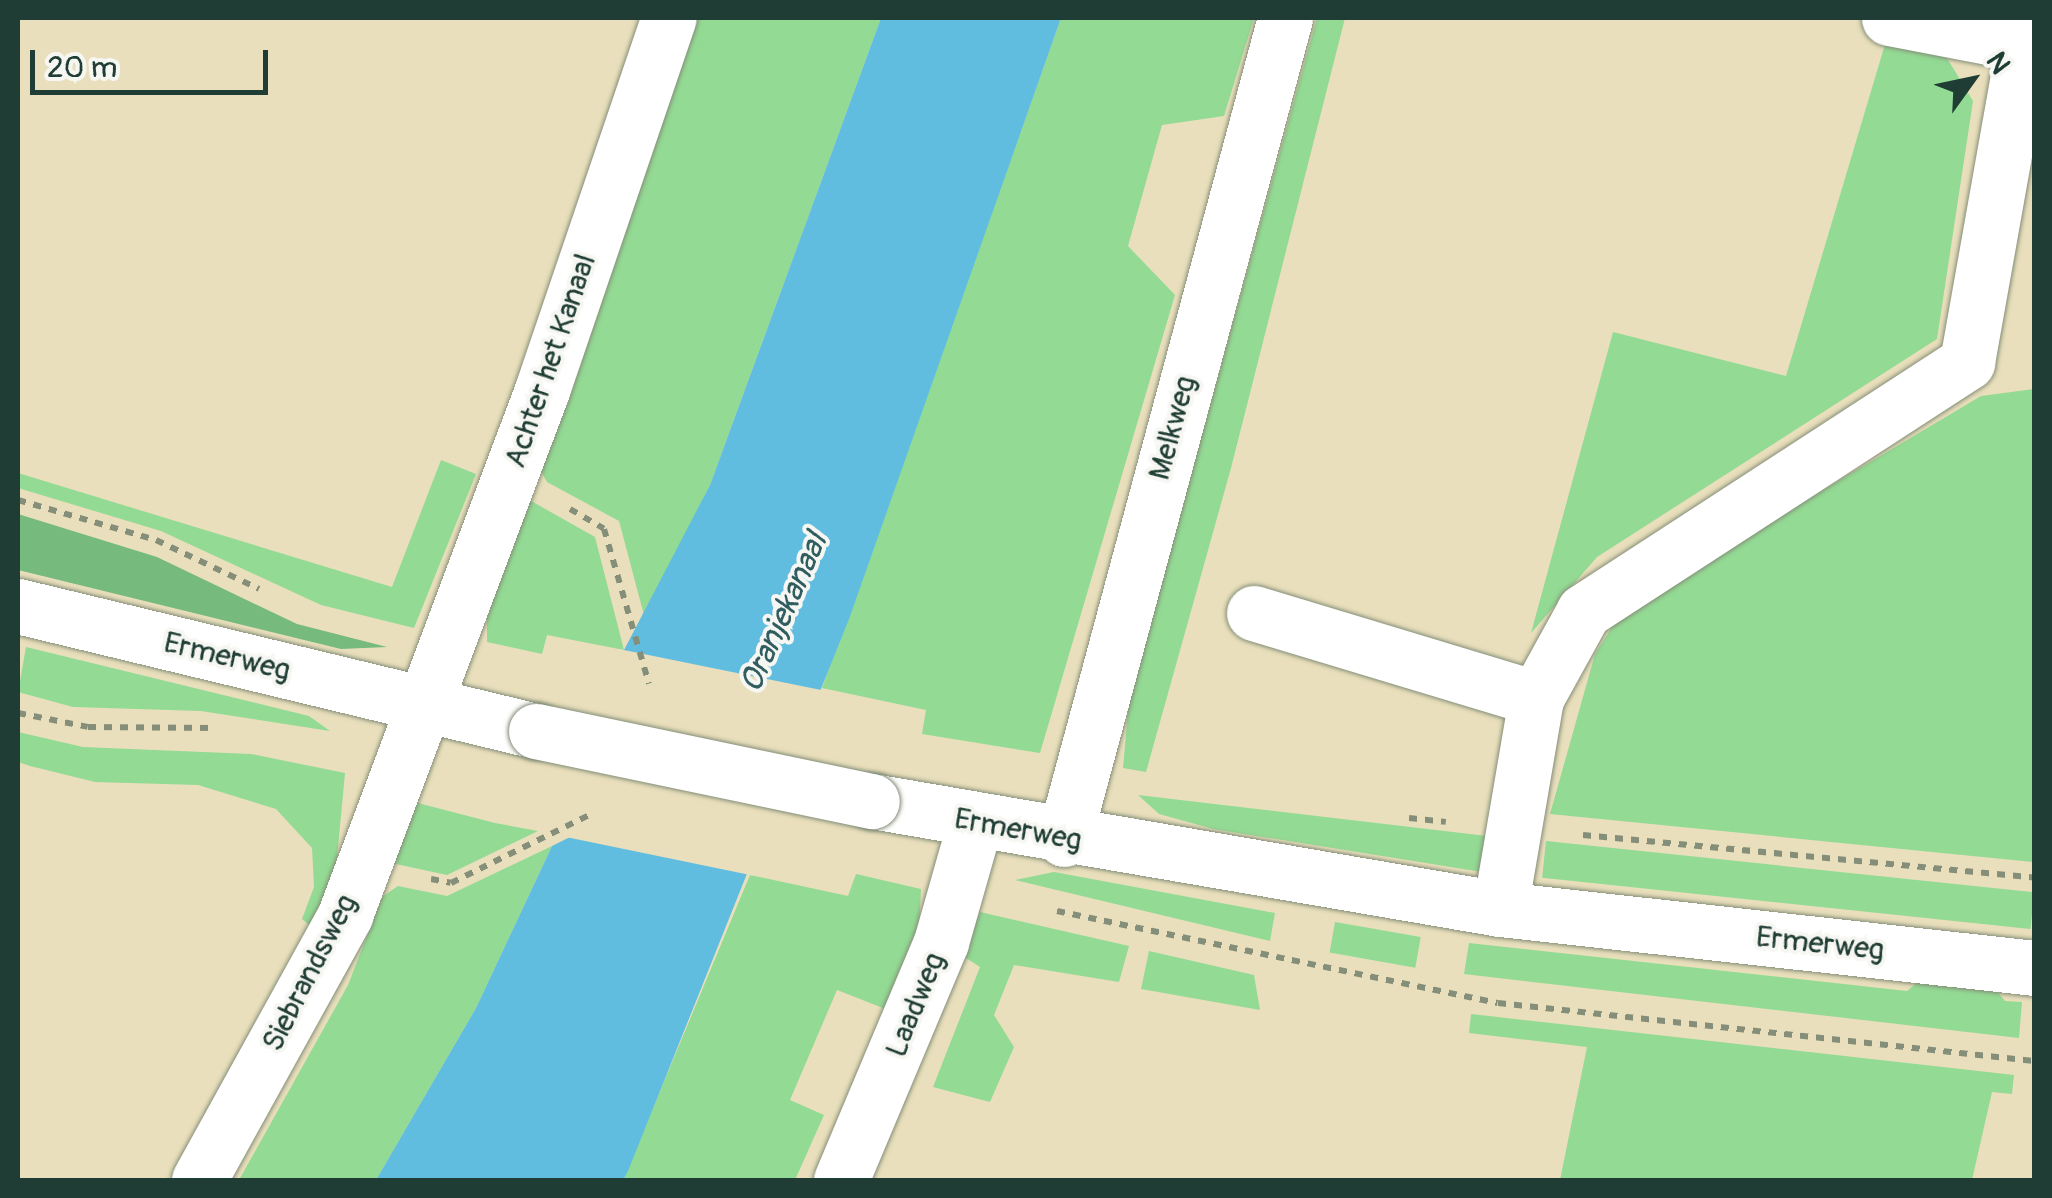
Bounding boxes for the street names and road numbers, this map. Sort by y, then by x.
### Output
street label: Achter het Kanaal [498,249,604,473]
street label: Melkweg [1142,372,1204,484]
street label: Ermerweg [160,625,294,689]
street label: Ermerweg [952,801,1084,859]
street label: Siebrandsweg [255,889,365,1057]
street label: Ermerweg [1754,919,1886,969]
street label: Laadweg [879,947,953,1063]

